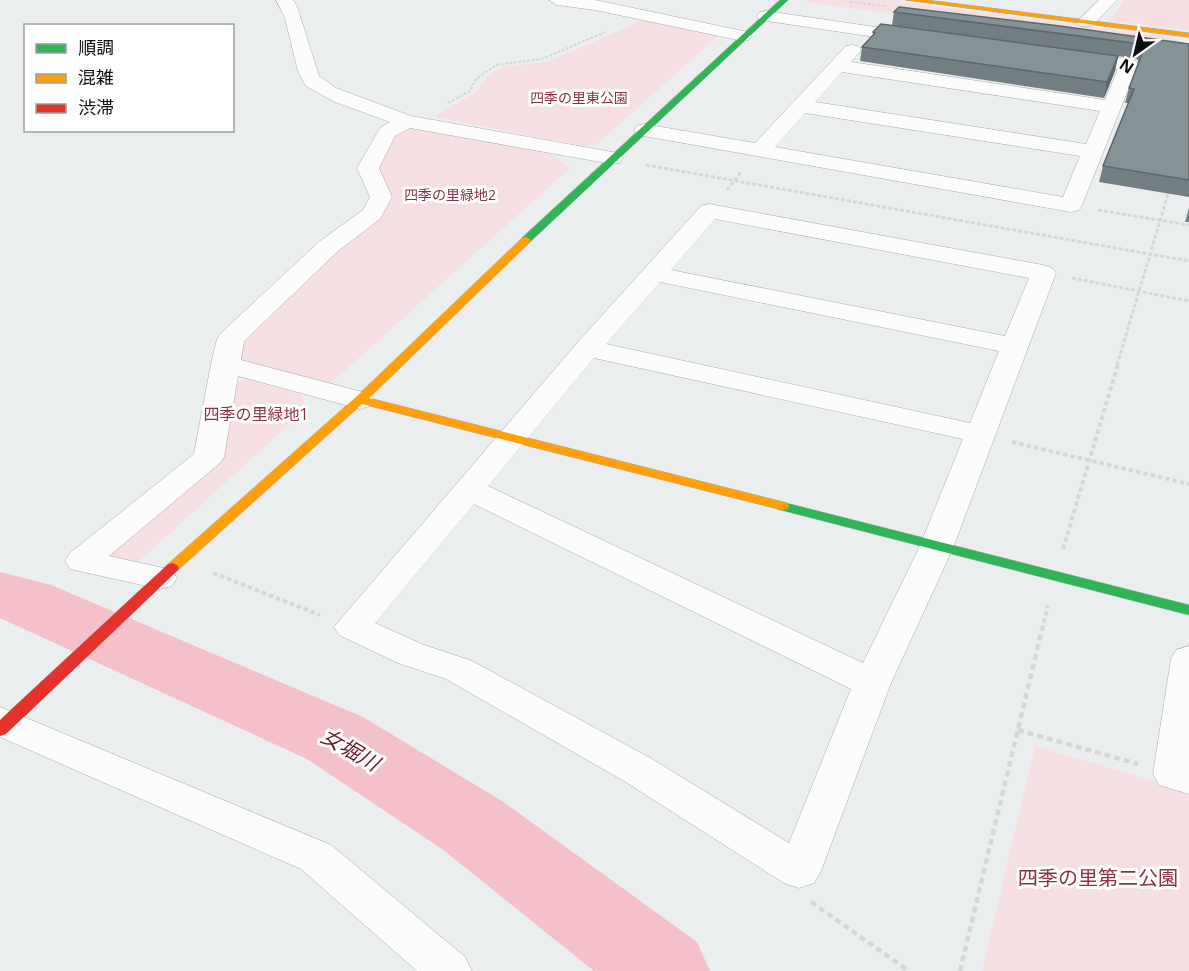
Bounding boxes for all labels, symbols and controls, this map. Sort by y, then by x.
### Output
legend [24,24,234,132]
north arrow [1105,24,1165,84]
text: 順調 [78,35,114,59]
text: N [1115,54,1138,79]
text: 混雑 [78,65,114,89]
park label: 四季の里東公園 [530,88,628,107]
text: 渋滞 [78,95,114,119]
park label: 四季の里緑地2 [404,185,496,204]
park label: 四季の里緑地1 [203,403,309,425]
water label: 女堀川 [316,721,387,778]
park label: 四季の里第二公園 [1018,864,1178,891]

